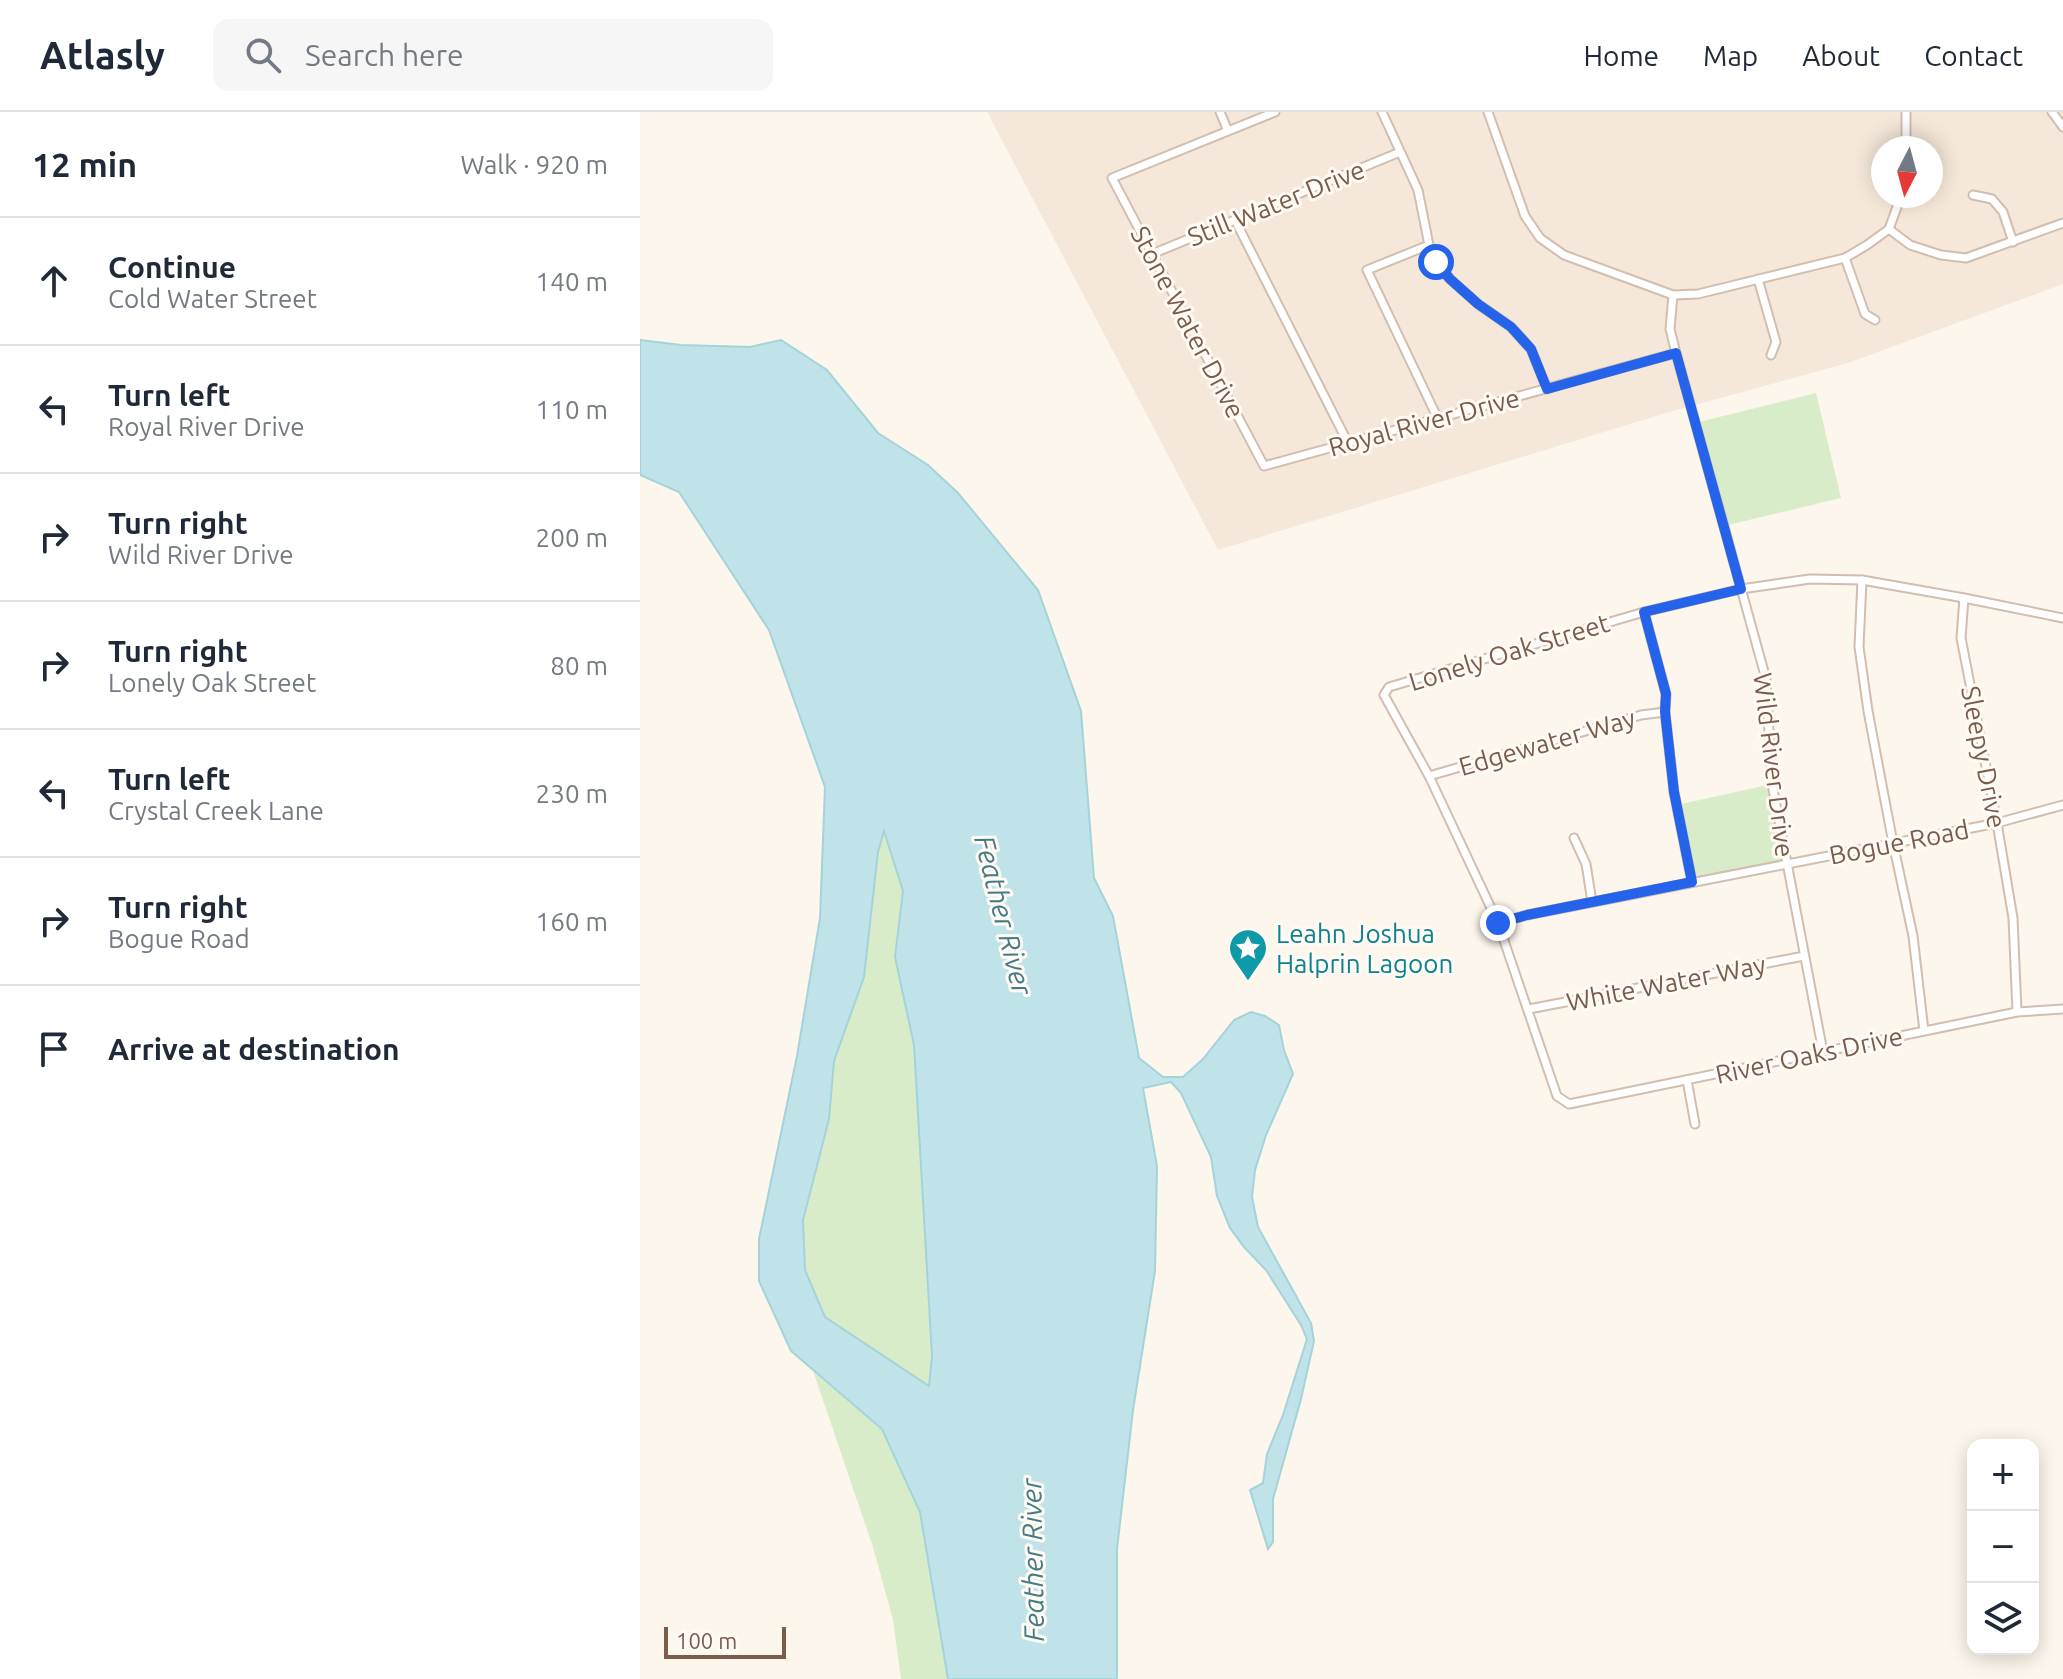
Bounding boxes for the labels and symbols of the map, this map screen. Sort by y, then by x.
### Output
north arrow [1871,136,1943,208]
street label: Still Water Drive [1183,154,1369,252]
street label: Stone Water Drive [1125,221,1251,423]
route start [1418,244,1454,280]
street label: Royal River Drive [1325,383,1523,461]
street label: Lonely Oak Street [1405,608,1613,696]
street label: Wild River Drive [1748,671,1800,859]
street label: Sleepy Drive [1956,683,2012,831]
street label: Edgewater Way [1455,703,1639,781]
street label: Bogue Road [1827,814,1971,870]
water label: Feather River [969,832,1039,999]
route end [1480,905,1516,941]
place label: Leahn Joshua Halprin Lagoon [1276,919,1453,978]
place icon: Leahn Joshua Halprin Lagoon [1227,927,1269,982]
street label: White Water Way [1564,949,1768,1017]
street label: River Oaks Drive [1713,1021,1905,1089]
water label: Feather River [1015,1477,1049,1642]
scale bar [664,1623,786,1659]

